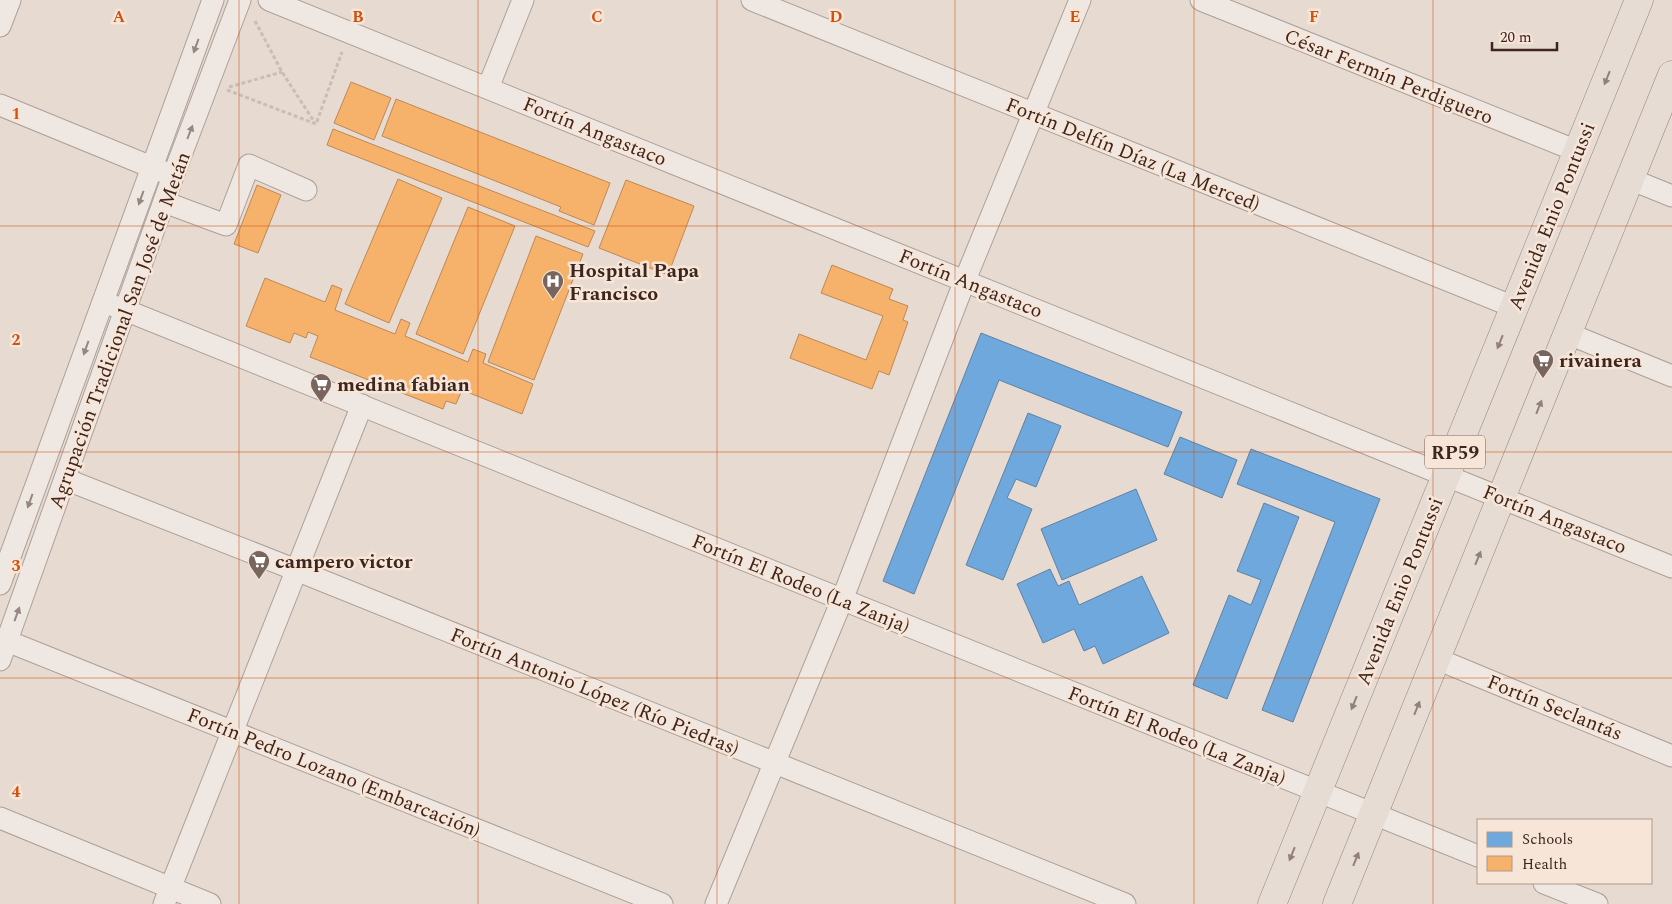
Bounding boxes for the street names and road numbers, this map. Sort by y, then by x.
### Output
street label: César Fermín Perdiguero [1280,21,1498,133]
street label: Fortín Angastaco [518,89,671,175]
street label: Fortín Delfín Díaz (La Merced) [1001,90,1264,220]
street label: Avenida Enio Pontussi [1500,118,1603,315]
street label: Agrupación Tradicional San José de Metán [41,148,199,513]
street label: Fortín Angastaco [894,241,1047,327]
road number: RP59 [1425,436,1485,468]
street label: Fortín Angastaco [1478,477,1631,563]
street label: Avenida Enio Pontussi [1348,493,1451,690]
street label: Fortín El Rodeo (La Zanja) [687,526,914,641]
street label: Fortín Antonio López (Río Piedras) [446,620,744,764]
street label: Fortín Seclantás [1482,667,1627,749]
street label: Fortín El Rodeo (La Zanja) [1063,678,1290,793]
street label: Fortín Pedro Lozano (Embarcación) [182,700,485,846]

